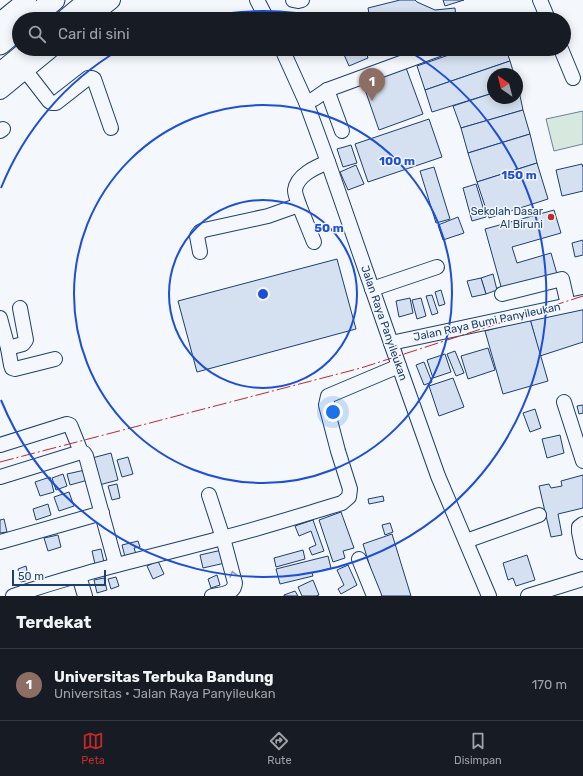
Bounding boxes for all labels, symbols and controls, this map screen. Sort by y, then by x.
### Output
search box [12,12,571,56]
icon: search [26,23,48,45]
text: Cari di sini [58,25,130,43]
pin: 1 [359,68,385,101]
north arrow [487,68,523,104]
text: 100 m [379,154,415,168]
text: 150 m [501,168,537,182]
place label: Sekolah Dasar Al Biruni [471,205,544,231]
marker: Sekolah Dasar Al Biruni [546,212,556,222]
text: 50 m [314,221,344,235]
street label: Jalan Raya Panyileukan [358,264,410,382]
centre of rings [256,287,270,301]
street label: Jalan Raya Bumi Panyileukan [412,300,562,344]
your location [323,402,343,422]
scale bar [12,568,106,587]
text: 50 m [18,570,44,583]
one-way arrow [229,571,238,578]
text: Terdekat [16,612,91,632]
text: Universitas Terbuka Bandung [54,668,274,686]
text: 1 [26,677,32,692]
text: 170 m [532,677,567,692]
text: Universitas · Jalan Raya Panyileukan [54,686,276,701]
tab: Peta [81,730,105,767]
tab: Rute [267,730,292,767]
tab: Disimpan [454,730,502,767]

